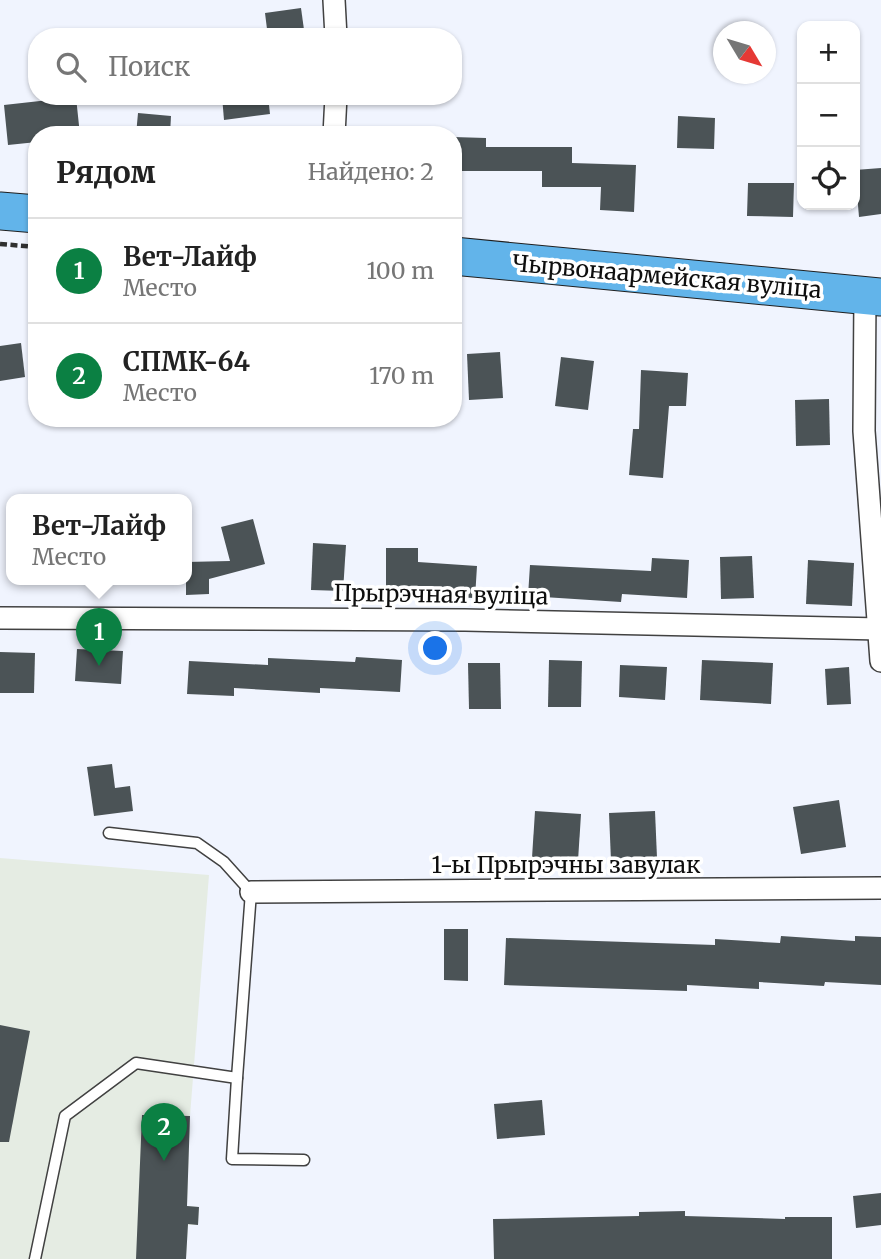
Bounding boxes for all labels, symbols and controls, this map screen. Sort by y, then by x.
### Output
north arrow [713,21,776,84]
map controls [797,21,860,210]
button: + [797,21,860,84]
search box [28,28,462,105]
icon: search [52,48,90,86]
text: Поиск [108,50,190,83]
button: − [797,84,860,147]
button: locate [797,147,860,210]
text: Рядом [56,153,156,191]
text: Найдено: 2 [308,157,434,186]
text: Вет-Лайф [123,240,257,273]
street label: Чырвонаармейская вуліца [511,248,823,304]
text: 1 [74,256,84,285]
text: 100 m [366,256,434,285]
text: Место [123,273,197,302]
text: СПМК-64 [123,345,250,378]
text: 2 [72,361,86,390]
text: 170 m [369,361,434,390]
text: Место [123,378,197,407]
popup [6,494,192,585]
text: Вет-Лайф [32,509,166,542]
text: Место [32,542,106,571]
street label: Прырэчная вуліца [333,578,549,610]
pin: 1 [76,608,122,666]
your location [418,631,452,665]
street label: 1-ы Прырэчны завулак [432,850,701,879]
pin: 2 [141,1103,187,1161]

